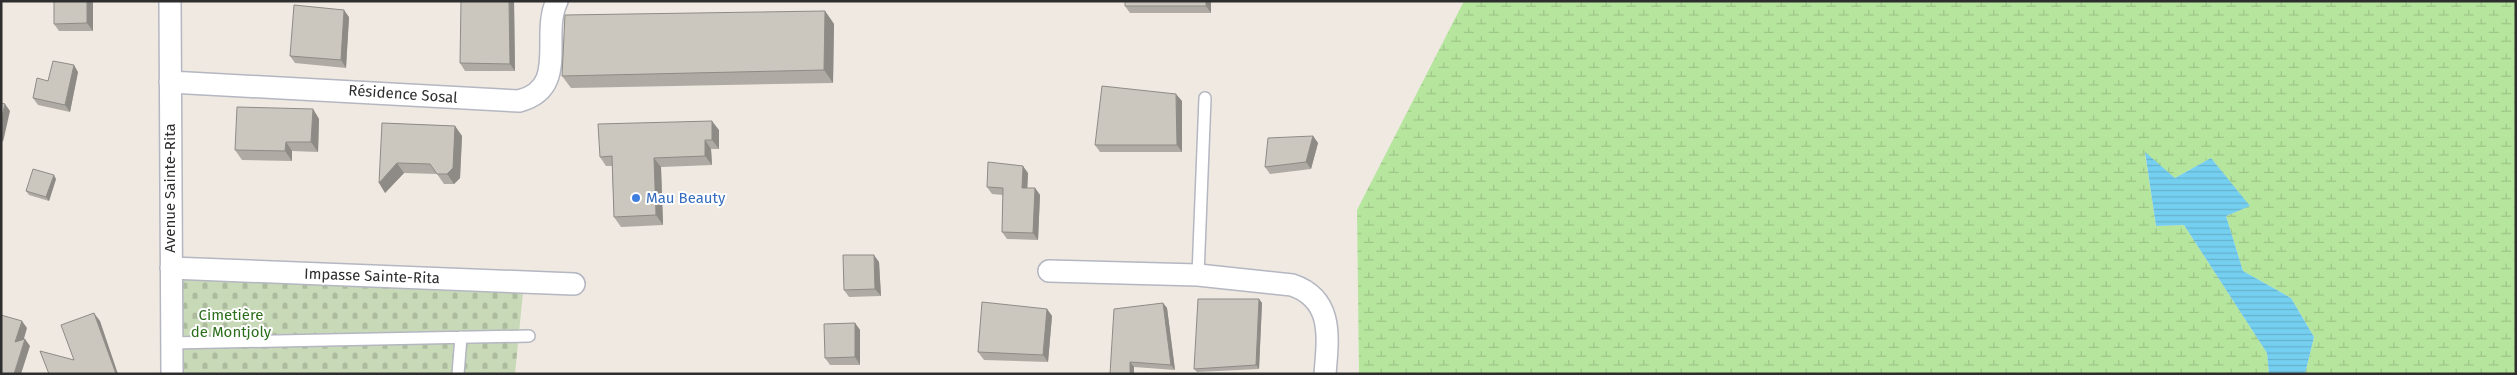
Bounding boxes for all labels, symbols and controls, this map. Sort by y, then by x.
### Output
street label: Résidence Sosal [348,81,459,107]
street label: Avenue Sainte-Rita [161,123,179,253]
place label: Mau Beauty [646,189,726,207]
marker: Mau Beauty [630,192,642,204]
street label: Impasse Sainte-Rita [304,265,440,287]
park label: Cimetière de Montjoly [191,306,272,341]

